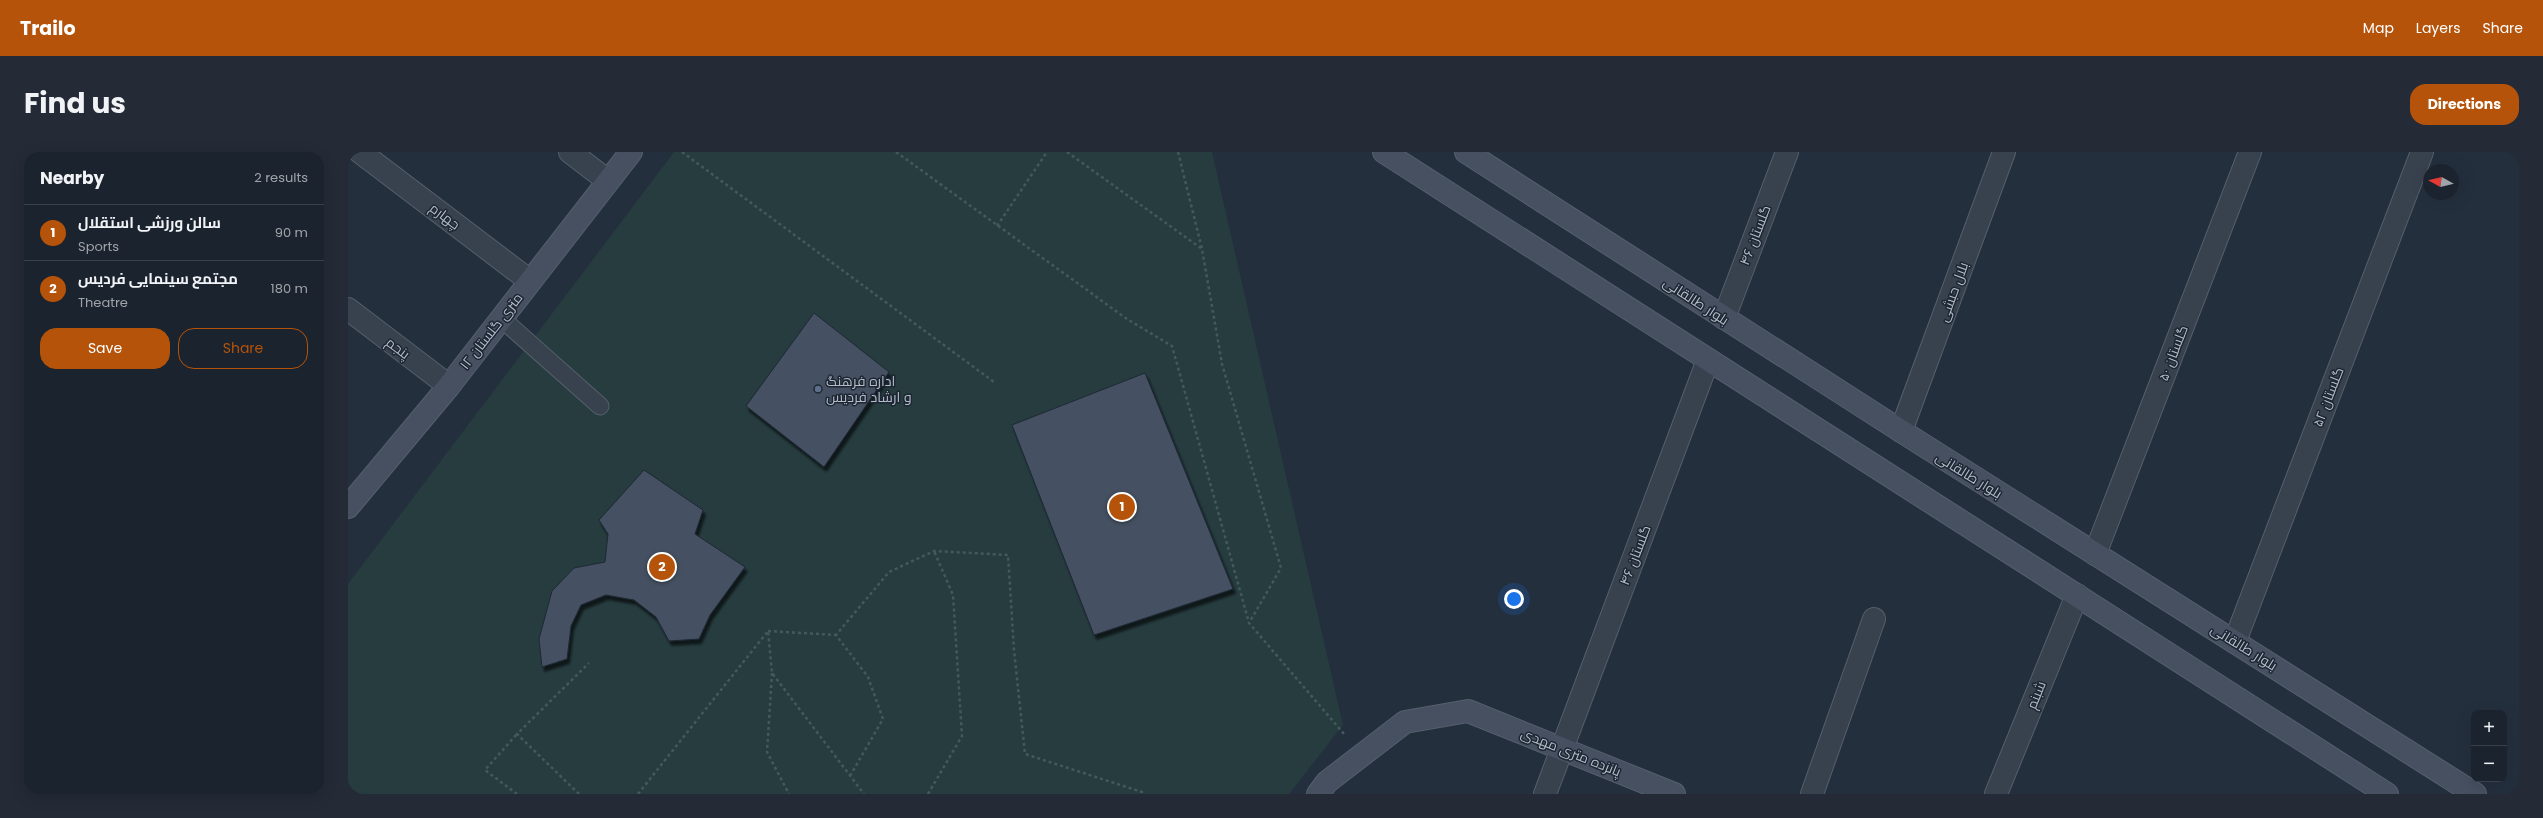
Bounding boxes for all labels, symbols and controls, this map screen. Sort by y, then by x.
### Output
text: Trailo [20,15,76,42]
text: Map [2363,18,2394,38]
text: Layers [2416,18,2460,38]
text: Share [2482,18,2523,38]
text: Find us [24,84,126,123]
button: Directions [2410,84,2519,125]
north arrow [2423,164,2459,200]
text: Nearby [40,166,104,190]
text: 2 results [254,168,308,187]
street label: چهارم [426,198,464,234]
street label: گلستان ۴۶ [1734,202,1776,268]
text: سالن ورزشی استقلال [78,212,221,233]
text: 1 [51,223,55,242]
text: 90 m [275,223,308,242]
text: Sports [78,237,119,256]
street label: بلال حبشی [1933,259,1973,325]
text: مجتمع سینمایی فردیس [78,268,238,289]
street label: بلوار طالقانی [1659,272,1733,330]
text: 2 [49,279,57,298]
text: 180 m [271,279,308,298]
street label: ۱۲ متری گلستان [455,288,527,374]
text: Theatre [78,293,128,312]
street label: گلستان ۵۰ [2153,322,2193,384]
button: Save [40,328,170,369]
button: Share [178,328,308,369]
street label: پنجم [382,332,414,364]
street label: گلستان ۵۲ [2308,364,2348,430]
place label: اداره فرهنگ و ارشاد فردیس [826,371,912,407]
marker: اداره فرهنگ و ارشاد فردیس [813,384,823,394]
street label: بلوار طالقانی [1932,447,2006,503]
pin: 1 [1109,492,1135,522]
street label: گلستان ۴۶ [1614,522,1656,588]
pin: 2 [649,552,675,582]
your location [1504,589,1524,609]
street label: بلوار طالقانی [2207,619,2281,675]
street label: شبنم [2021,678,2051,712]
map controls [2471,710,2507,782]
button: + [2471,710,2507,746]
street label: پانزده متری مهدی [1518,723,1624,781]
button: − [2471,746,2507,782]

